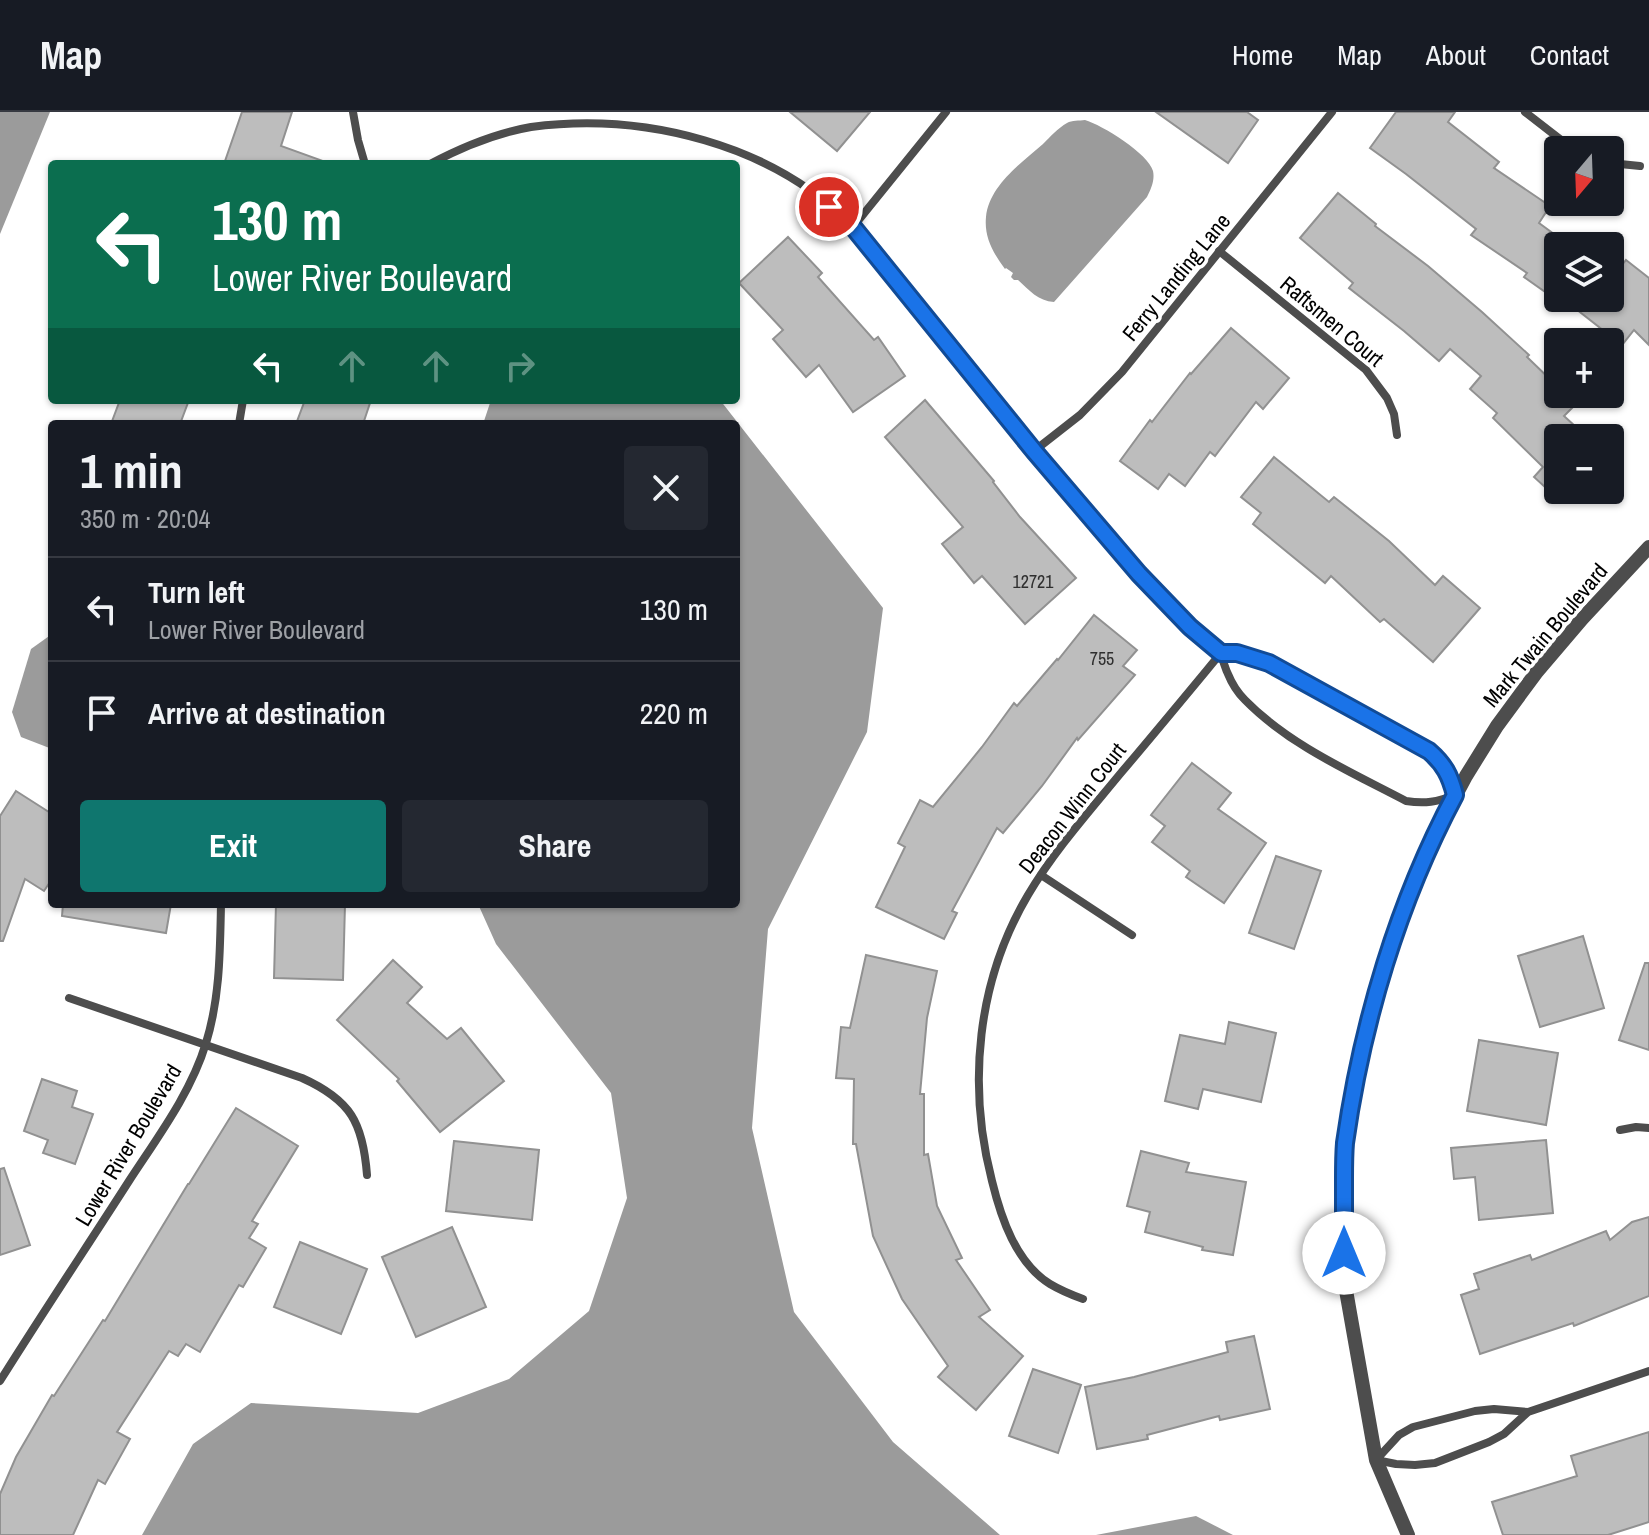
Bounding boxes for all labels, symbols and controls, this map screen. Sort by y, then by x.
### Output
text: Map [40,30,102,81]
text: Home [1232,36,1293,74]
text: Map [1337,36,1382,74]
text: About [1426,36,1486,74]
text: Contact [1530,36,1609,74]
north arrow [1544,136,1624,216]
map controls [1544,136,1624,504]
pin [795,173,863,241]
text: 130 m [212,182,342,257]
icon: arrive [807,185,851,229]
icon: left [80,192,184,296]
street label: Ferry Landing Lane [1115,207,1237,347]
button: layers [1544,232,1624,312]
text: Lower River Boulevard [212,254,512,302]
street label: Raftsmen Court [1274,269,1390,373]
button: + [1544,328,1624,408]
icon: left [246,344,290,388]
icon: ahead [330,344,374,388]
icon: ahead [414,344,458,388]
icon: right [498,344,542,388]
button: − [1544,424,1624,504]
text: 1 min [80,438,183,503]
button: close [624,446,708,530]
text: 350 m · 20:04 [80,501,210,536]
street label: Mark Twain Boulevard [1476,557,1614,713]
house number: 12721 [1012,569,1054,594]
text: Turn left [148,572,245,612]
icon: left [80,587,124,631]
text: 130 m [640,589,708,629]
text: Lower River Boulevard [148,612,365,647]
house number: 755 [1090,646,1114,671]
icon: arrive [80,691,124,735]
text: Arrive at destination [148,693,386,733]
text: 220 m [640,693,708,733]
street label: Deacon Winn Court [1011,736,1133,880]
button: Exit [80,800,386,892]
button: Share [402,800,708,892]
street label: Lower River Boulevard [68,1059,188,1231]
position arrow [1302,1211,1386,1295]

